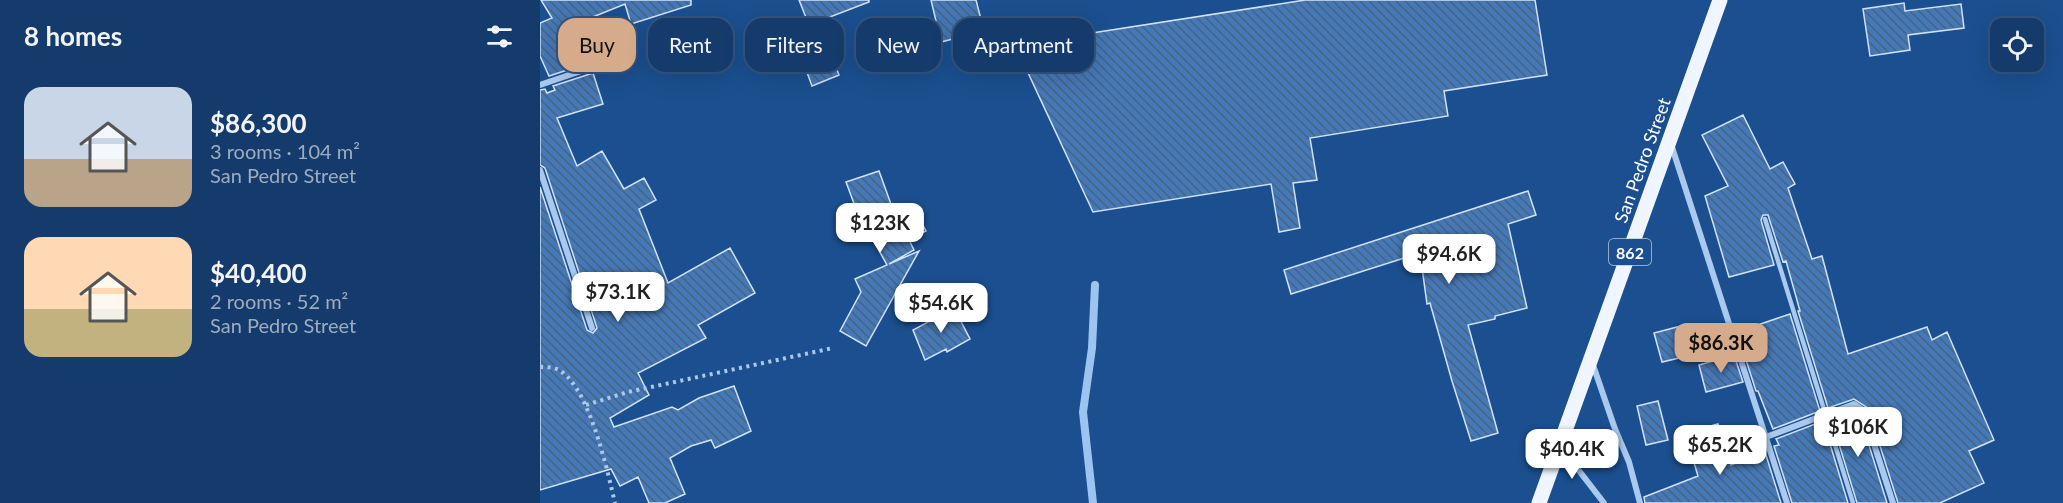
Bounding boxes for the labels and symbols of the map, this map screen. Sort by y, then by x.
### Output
street label: San Pedro Street [1609,94,1675,226]
pin: $123K [838,203,922,254]
pin: $94.6K [1400,234,1498,285]
road number: 862 [1609,239,1651,265]
pin: $73.1K [569,272,667,323]
pin: $54.6K [892,283,990,334]
pin: $86.3K [1672,323,1770,374]
pin: $106K [1816,407,1900,458]
pin: $65.2K [1671,425,1769,476]
pin: $40.4K [1523,429,1621,480]

